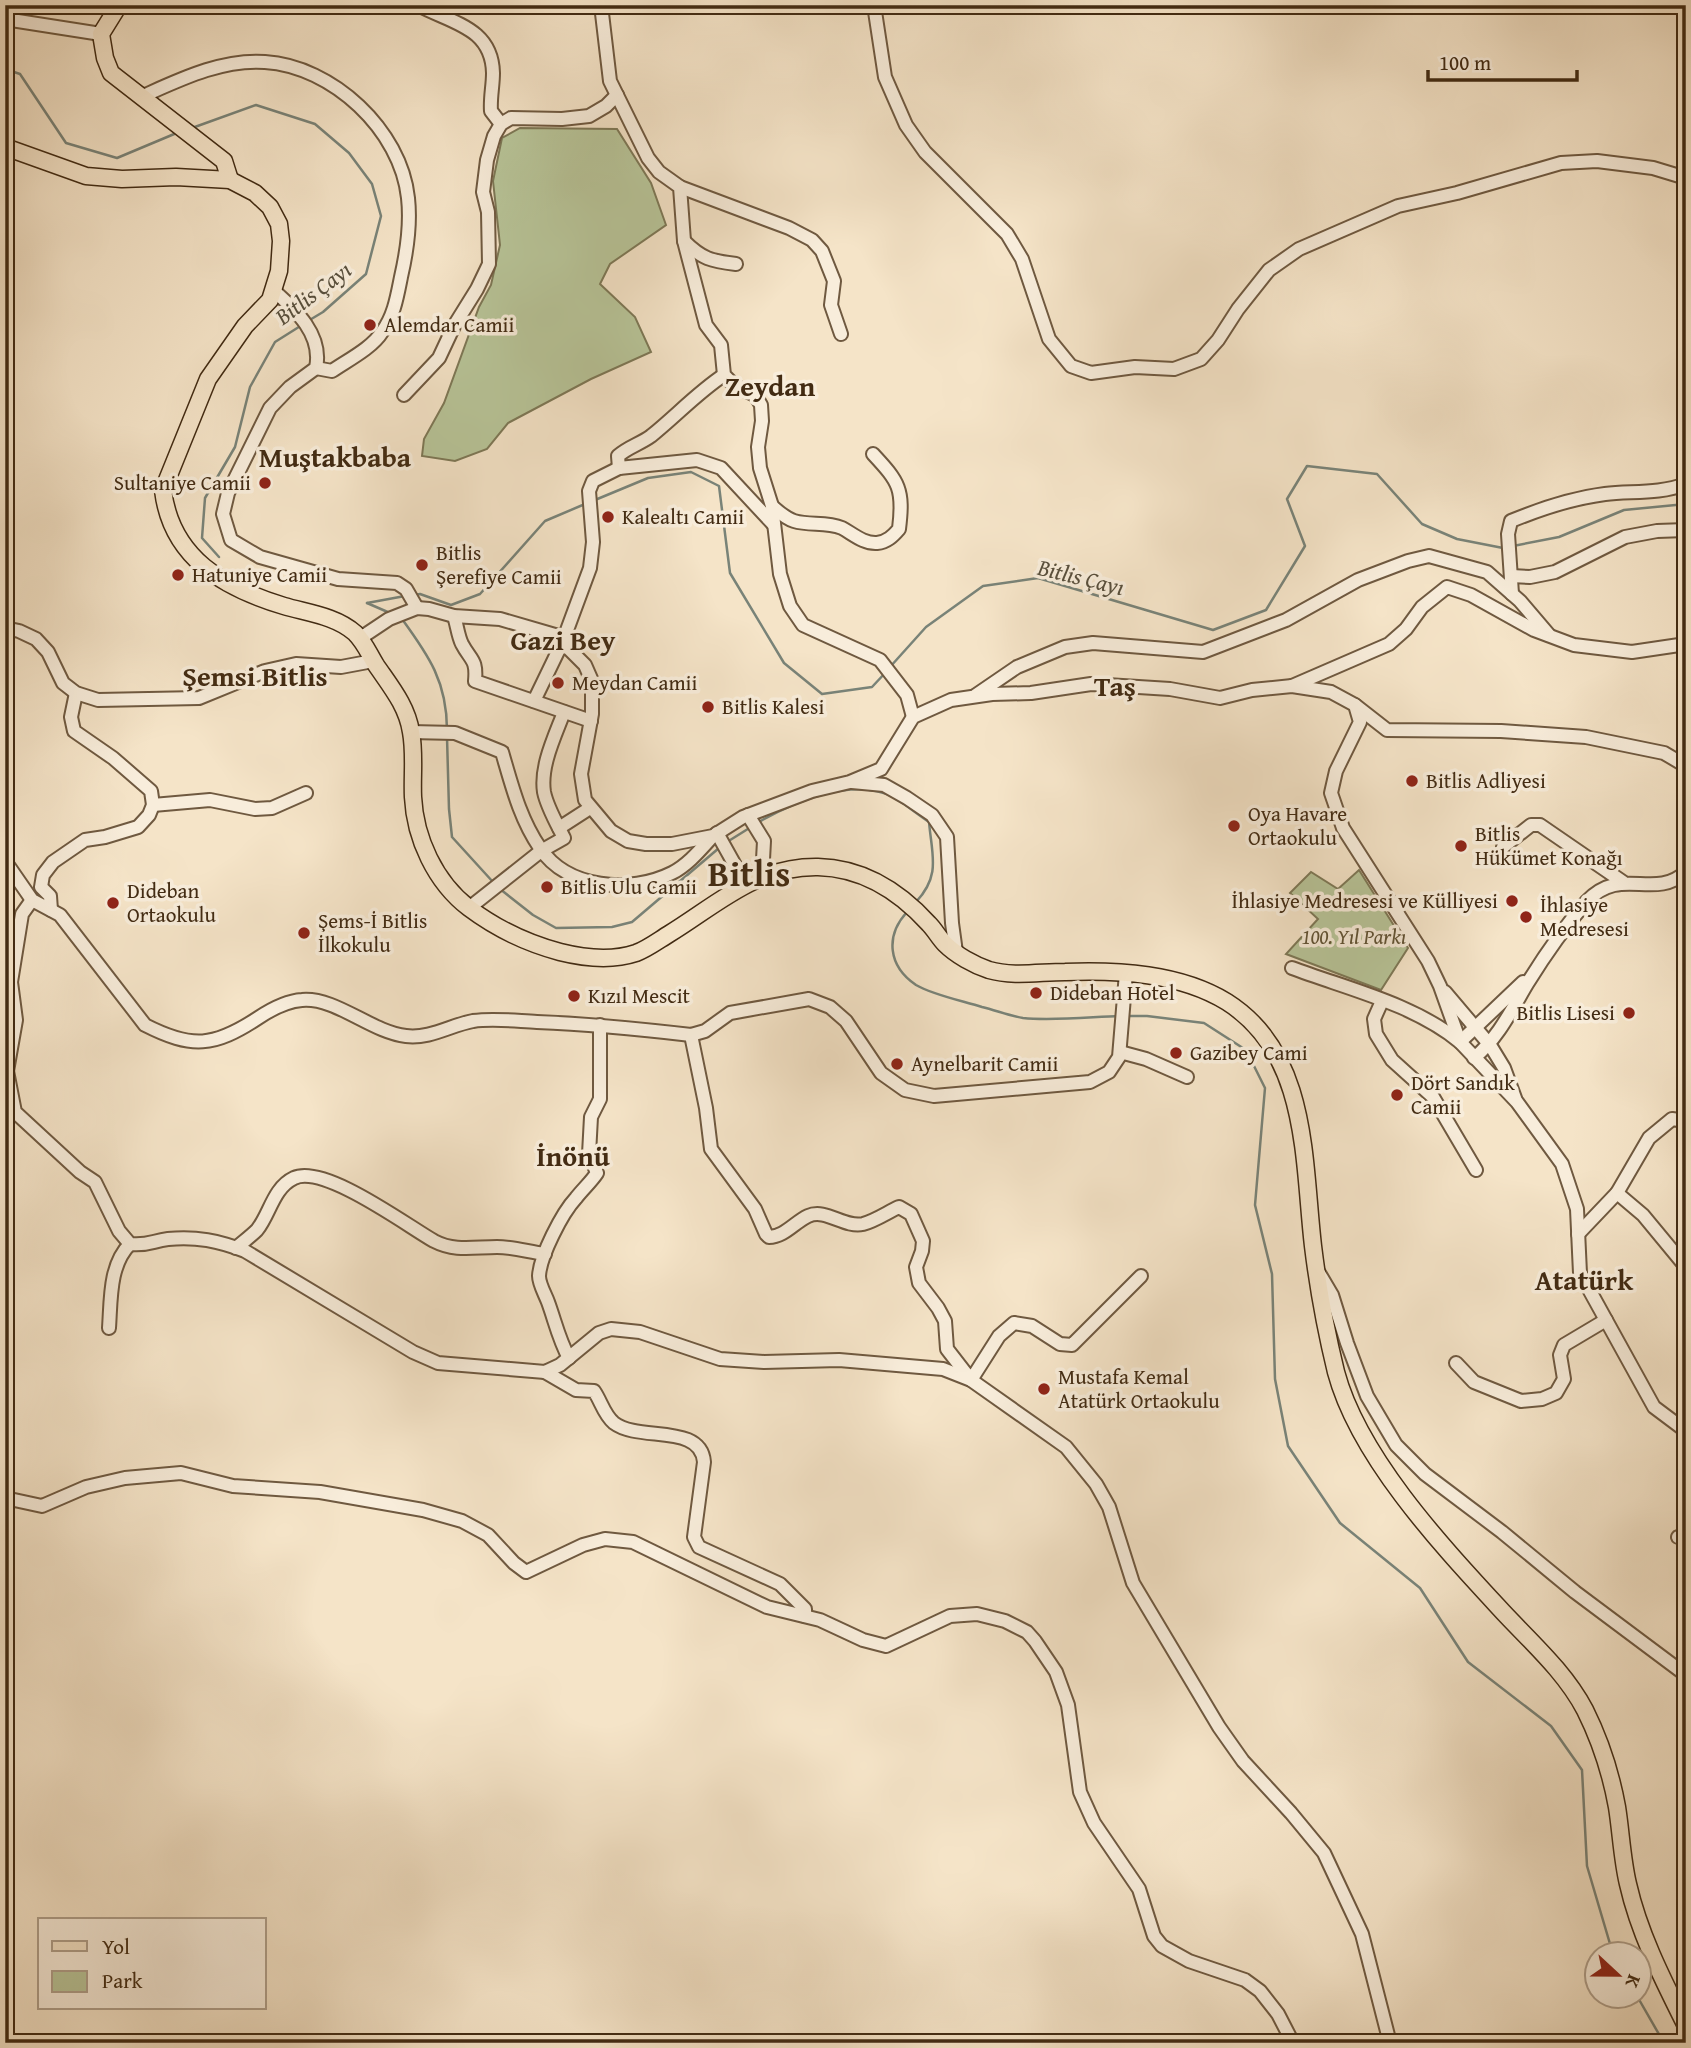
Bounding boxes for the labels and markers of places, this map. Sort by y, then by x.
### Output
place label: Alemdar Camii [384,309,514,340]
marker: Alemdar Camii [362,317,378,333]
place label: Sultaniye Camii [114,467,251,498]
marker: Sultaniye Camii [257,475,273,491]
place label: Kalealtı Camii [622,501,744,532]
marker: Kalealtı Camii [600,509,616,525]
place label: Bitlis Şerefiye Camii [436,537,562,592]
marker: Bitlis Şerefiye Camii [414,557,430,573]
place label: Hatuniye Camii [192,559,327,590]
marker: Hatuniye Camii [170,567,186,583]
place label: Meydan Camii [572,667,697,698]
marker: Meydan Camii [550,675,566,691]
place label: Bitlis Kalesi [722,691,824,722]
marker: Bitlis Kalesi [700,699,716,715]
place label: Bitlis Adliyesi [1426,765,1546,796]
marker: Bitlis Adliyesi [1404,773,1420,789]
place label: Oya Havare Ortaokulu [1248,798,1347,853]
marker: Oya Havare Ortaokulu [1226,818,1242,834]
place label: Bitlis Hükümet Konağı [1475,818,1623,873]
marker: Bitlis Hükümet Konağı [1453,838,1469,854]
place label: Bitlis Ulu Camii [561,871,697,902]
place label: Dideban Ortaokulu [127,875,216,930]
marker: Bitlis Ulu Camii [539,879,555,895]
place label: İhlasiye Medresesi ve Külliyesi [1232,885,1498,916]
place label: İhlasiye Medresesi [1540,889,1629,944]
marker: İhlasiye Medresesi ve Külliyesi [1504,893,1520,909]
marker: Dideban Ortaokulu [105,895,121,911]
place label: Şems-İ Bitlis İlkokulu [318,905,427,960]
marker: İhlasiye Medresesi [1518,909,1534,925]
marker: Şems-İ Bitlis İlkokulu [296,925,312,941]
place label: Dideban Hotel [1050,977,1175,1008]
place label: Kızıl Mescit [588,980,691,1011]
marker: Dideban Hotel [1028,985,1044,1001]
marker: Kızıl Mescit [566,988,582,1004]
place label: Bitlis Lisesi [1516,997,1615,1028]
marker: Bitlis Lisesi [1621,1005,1637,1021]
place label: Gazibey Cami [1190,1037,1308,1068]
marker: Gazibey Cami [1168,1045,1184,1061]
place label: Aynelbarit Camii [911,1048,1058,1079]
marker: Aynelbarit Camii [889,1056,905,1072]
place label: Dört Sandık Camii [1411,1067,1515,1122]
marker: Dört Sandık Camii [1389,1087,1405,1103]
place label: Mustafa Kemal Atatürk Ortaokulu [1058,1361,1220,1416]
marker: Mustafa Kemal Atatürk Ortaokulu [1036,1381,1052,1397]

